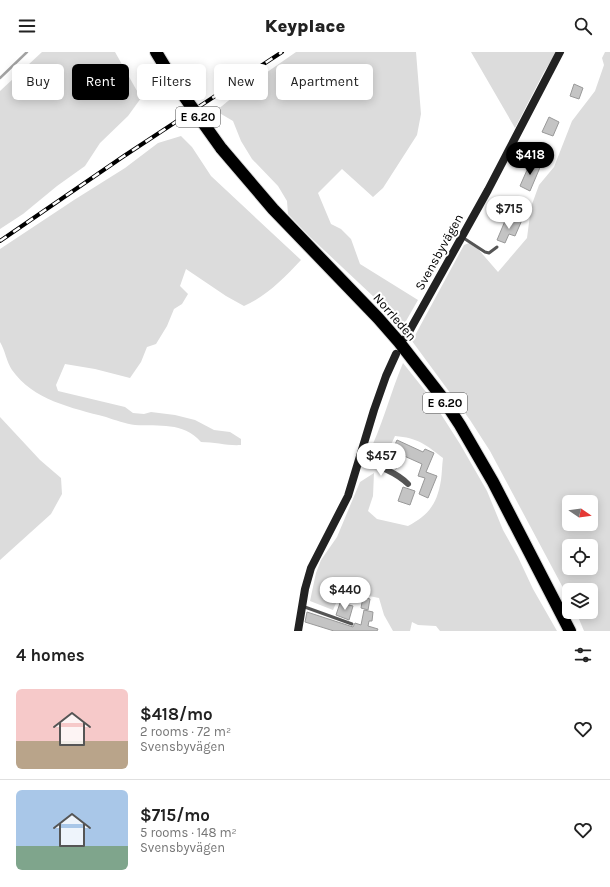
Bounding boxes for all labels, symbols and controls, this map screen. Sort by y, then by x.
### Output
icon: menu [16,15,38,37]
text: Keyplace [265,15,345,37]
icon: search [572,15,594,37]
chip: Buy [12,64,64,100]
chip: Rent [72,64,129,100]
chip: Filters [137,64,206,100]
chip: New [214,64,268,100]
chip: Apartment [276,64,373,100]
road number: E 6.20 [176,107,220,127]
pin: $418 [506,142,554,176]
text: $418 [515,147,545,162]
pin: $715 [485,196,533,230]
text: $715 [495,201,523,216]
street label: Svensbyvägen [412,211,466,293]
street label: Norrleden [370,290,420,344]
road number: E 6.20 [423,393,467,413]
pin: $457 [357,443,405,477]
text: $457 [366,448,396,463]
north arrow [562,495,598,531]
map controls [562,495,598,619]
button: locate [562,539,598,575]
pin: $440 [321,577,369,611]
text: $440 [329,582,361,597]
button: layers [562,583,598,619]
icon: filters [572,644,594,666]
text: 4 homes [16,645,85,665]
text: $418/mo [140,704,213,724]
icon: home [48,705,96,753]
icon: heart [572,718,594,740]
text: 2 rooms · 72 m² [140,724,231,739]
text: Svensbyvägen [140,739,225,754]
text: $715/mo [140,805,210,825]
icon: home [48,806,96,854]
icon: heart [572,819,594,841]
text: 5 rooms · 148 m² [140,825,237,840]
text: Svensbyvägen [140,840,225,855]

